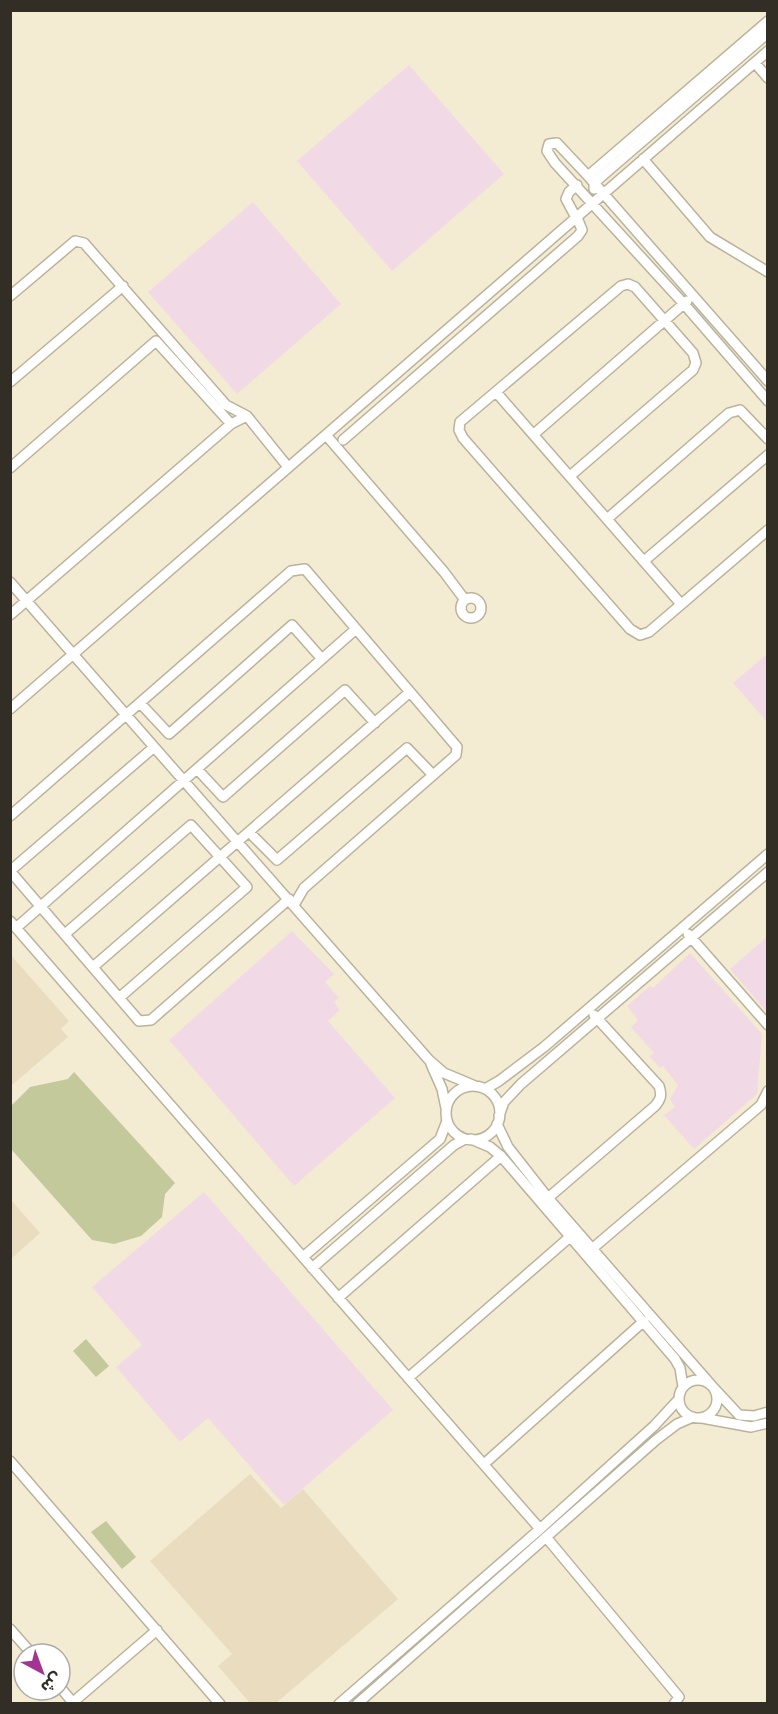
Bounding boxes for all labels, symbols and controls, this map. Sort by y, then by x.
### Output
north arrow [12,1642,72,1702]
text: ش [37,1669,66,1697]

